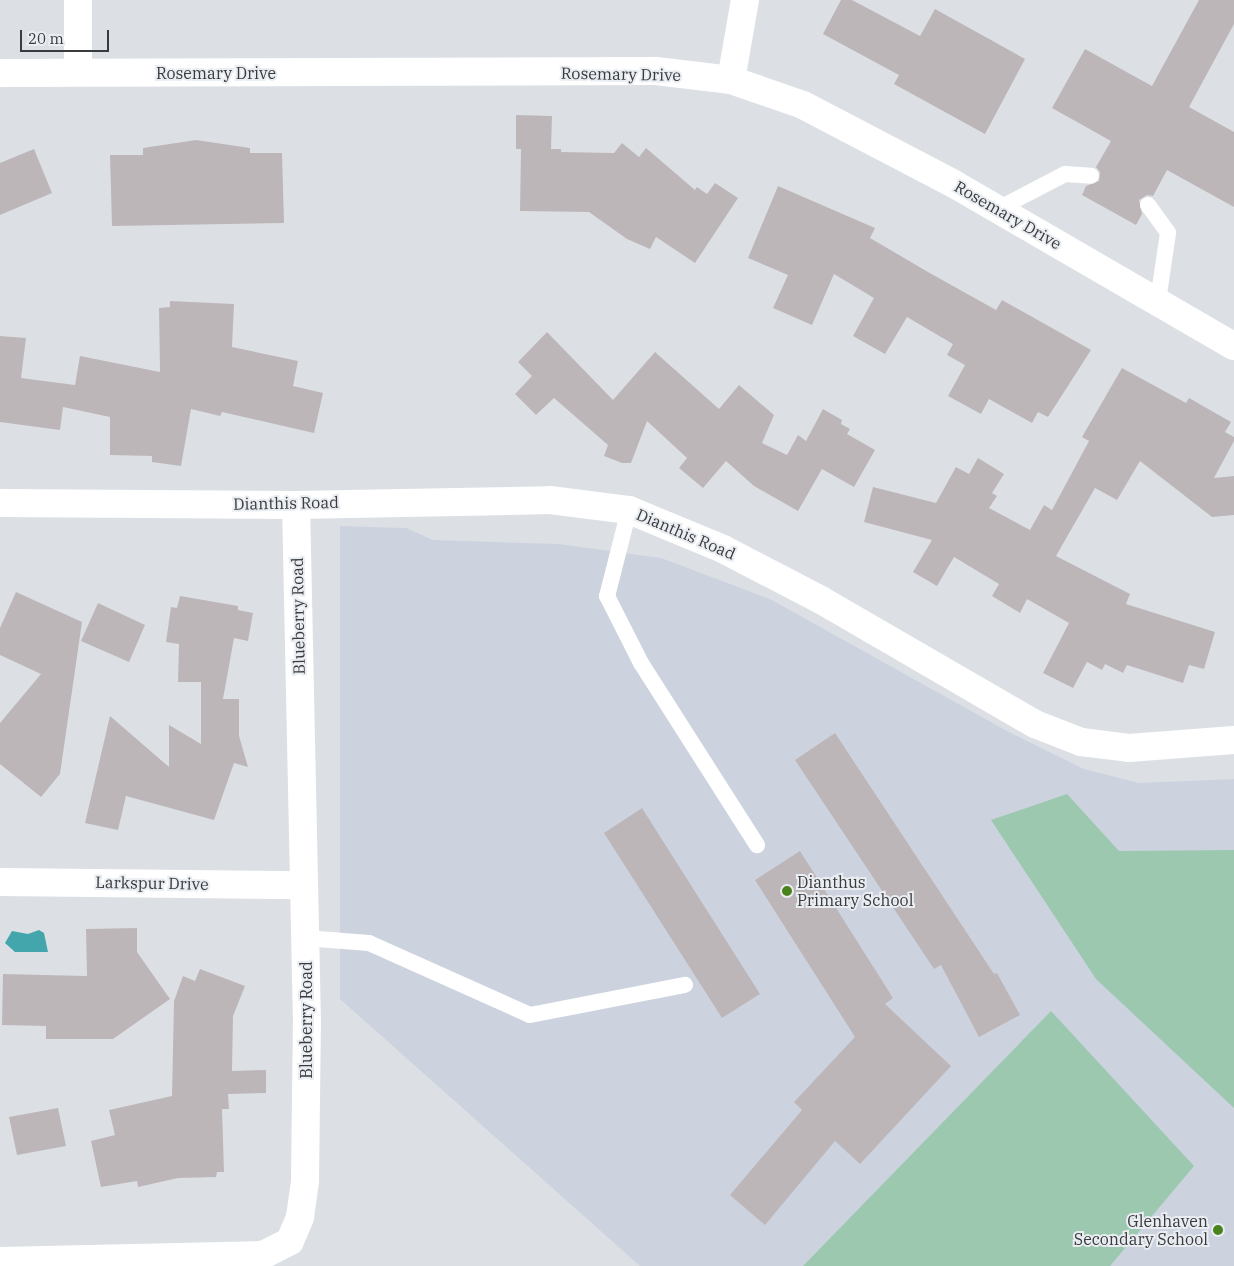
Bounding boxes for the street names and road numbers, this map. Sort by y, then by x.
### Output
street label: Rosemary Drive [156,63,276,83]
street label: Rosemary Drive [561,63,681,85]
street label: Rosemary Drive [951,177,1065,253]
street label: Dianthis Road [233,492,339,514]
street label: Dianthis Road [634,505,738,563]
street label: Blueberry Road [287,557,309,675]
street label: Larkspur Drive [95,872,209,894]
street label: Blueberry Road [296,961,316,1079]

